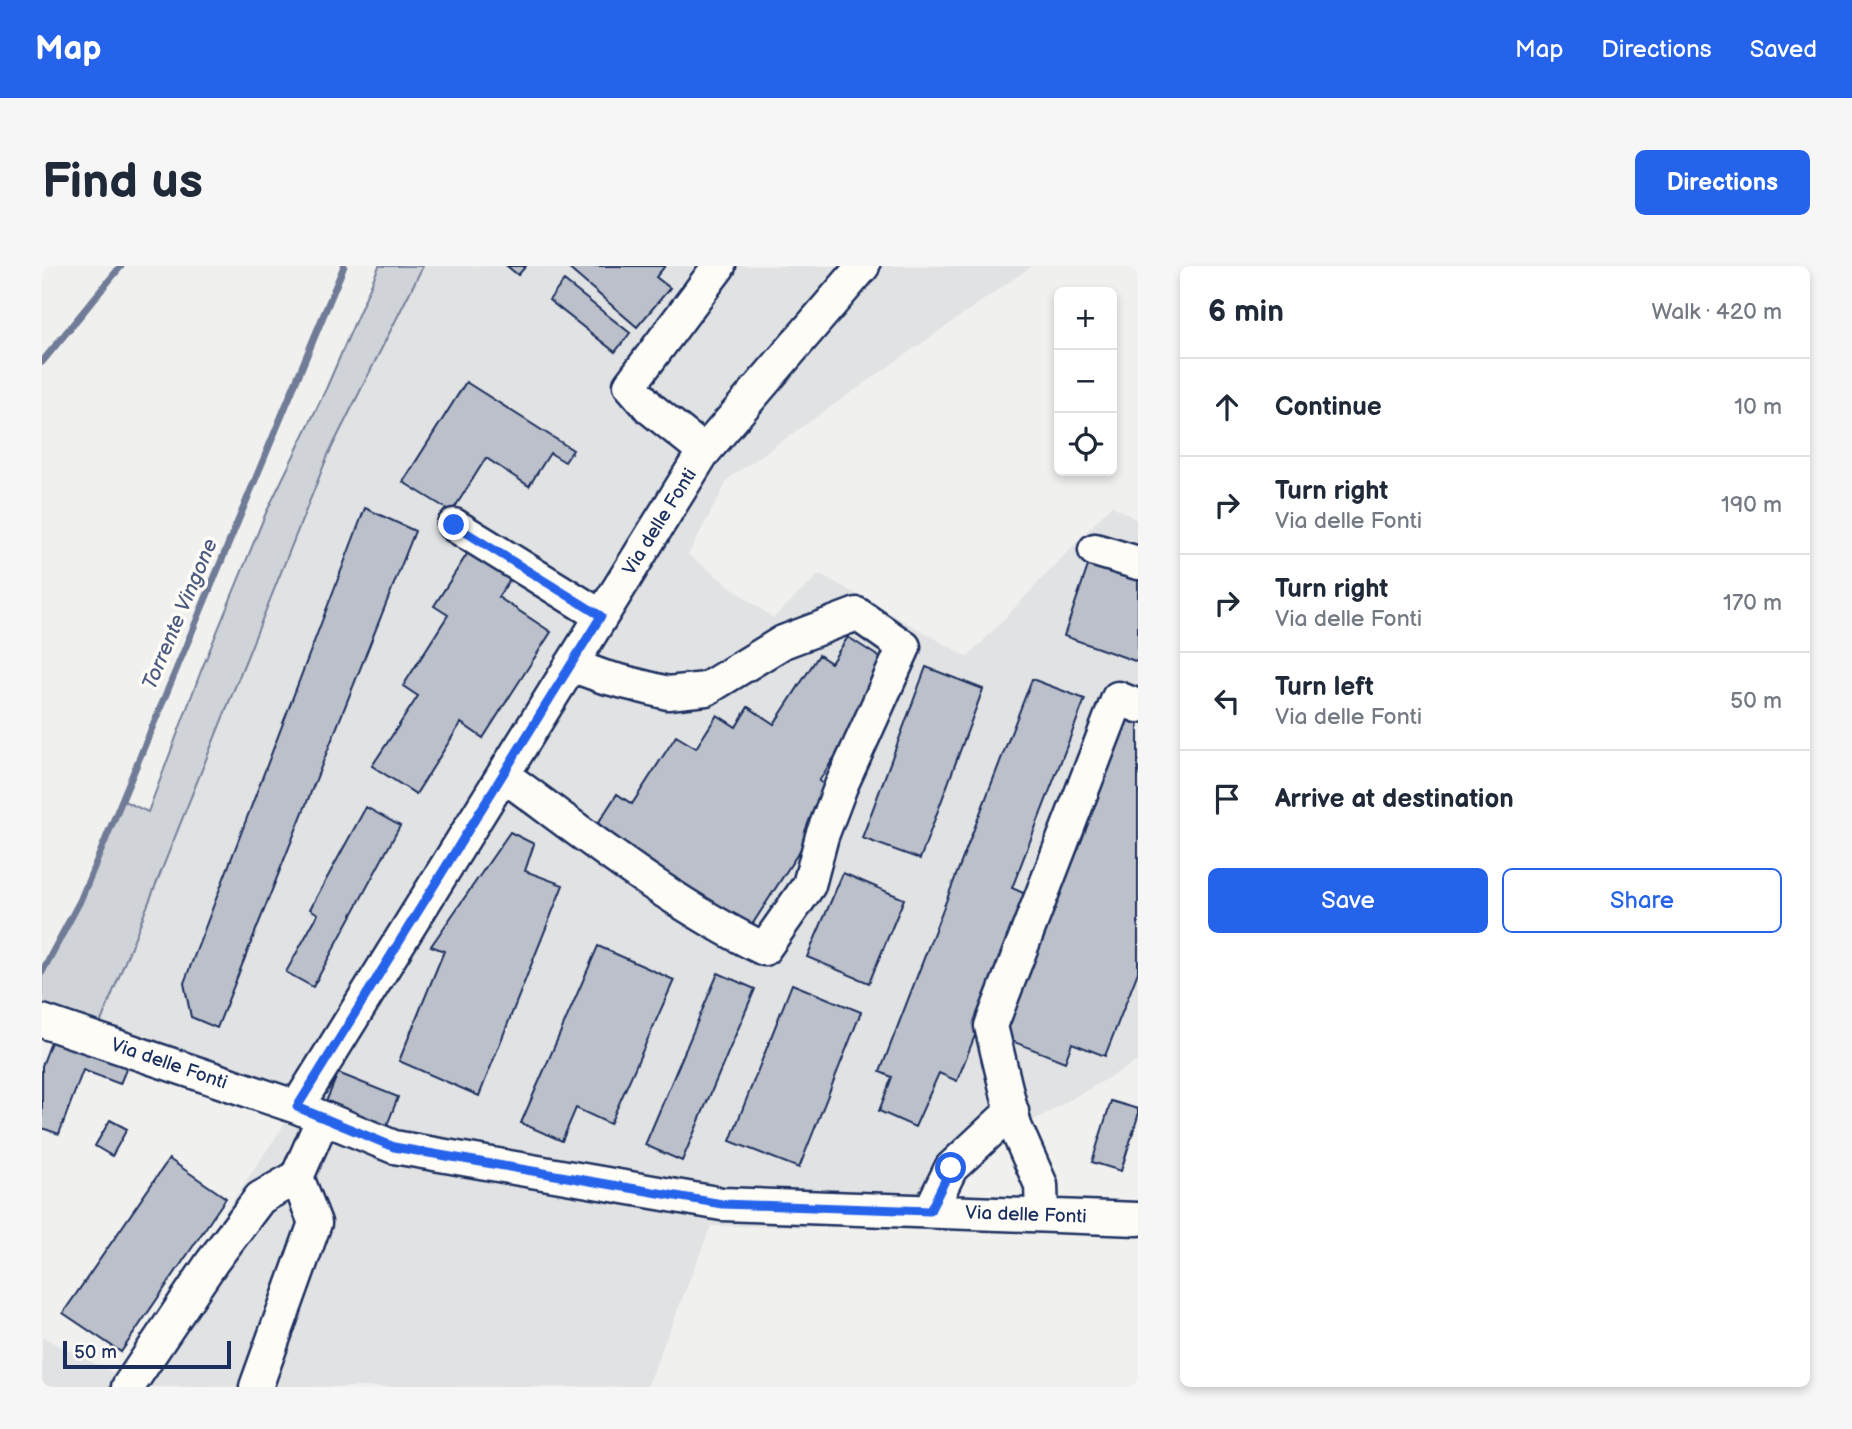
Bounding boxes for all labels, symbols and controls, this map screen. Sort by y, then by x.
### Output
text: Map [35,29,101,69]
text: Map [1515,35,1563,64]
text: Directions [1601,35,1712,64]
text: Saved [1750,35,1817,64]
button: Directions [1635,150,1810,215]
text: Find us [42,153,203,212]
map controls [1054,287,1117,476]
button: + [1054,287,1117,350]
text: 6 min [1208,294,1284,330]
text: Walk · 420 m [1652,298,1782,326]
button: − [1054,350,1117,413]
icon: ahead [1208,388,1246,426]
text: Continue [1275,392,1382,423]
text: 10 m [1734,393,1782,421]
button: locate [1054,413,1117,476]
street label: Via delle Fonti [618,464,702,580]
text: Turn right [1275,476,1388,507]
icon: right [1208,486,1246,524]
text: 190 m [1721,491,1782,519]
text: Via delle Fonti [1275,507,1422,535]
route end [438,509,469,540]
water label: Torrente Vingone [137,535,223,693]
text: Turn right [1275,574,1388,605]
icon: right [1208,584,1246,622]
text: 170 m [1723,589,1782,617]
text: Via delle Fonti [1275,605,1422,633]
text: Turn left [1275,672,1374,703]
icon: left [1208,682,1246,720]
text: 50 m [1730,687,1782,715]
text: Via delle Fonti [1275,703,1422,731]
icon: arrive [1208,780,1246,818]
text: Arrive at destination [1275,784,1514,815]
button: Save [1208,868,1488,933]
button: Share [1502,868,1782,933]
street label: Via delle Fonti [108,1033,230,1095]
route start [935,1152,966,1183]
street label: Via delle Fonti [965,1201,1087,1229]
scale bar [63,1338,231,1370]
text: 50 m [74,1341,117,1364]

